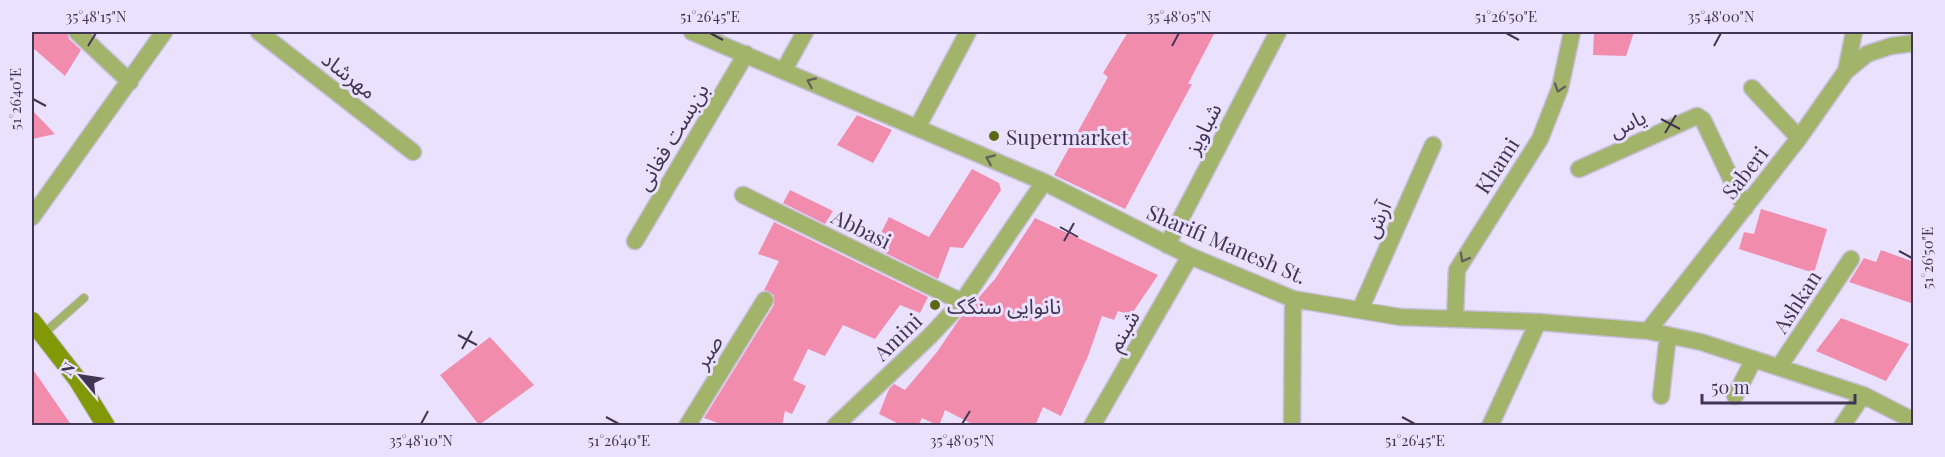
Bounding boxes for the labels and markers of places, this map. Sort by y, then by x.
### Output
place label: Supermarket [1006,122,1129,150]
marker: Supermarket [987,129,1001,143]
place label: نانوایی سنگک [947,291,1061,319]
marker: نانوایی سنگک [928,298,942,312]

